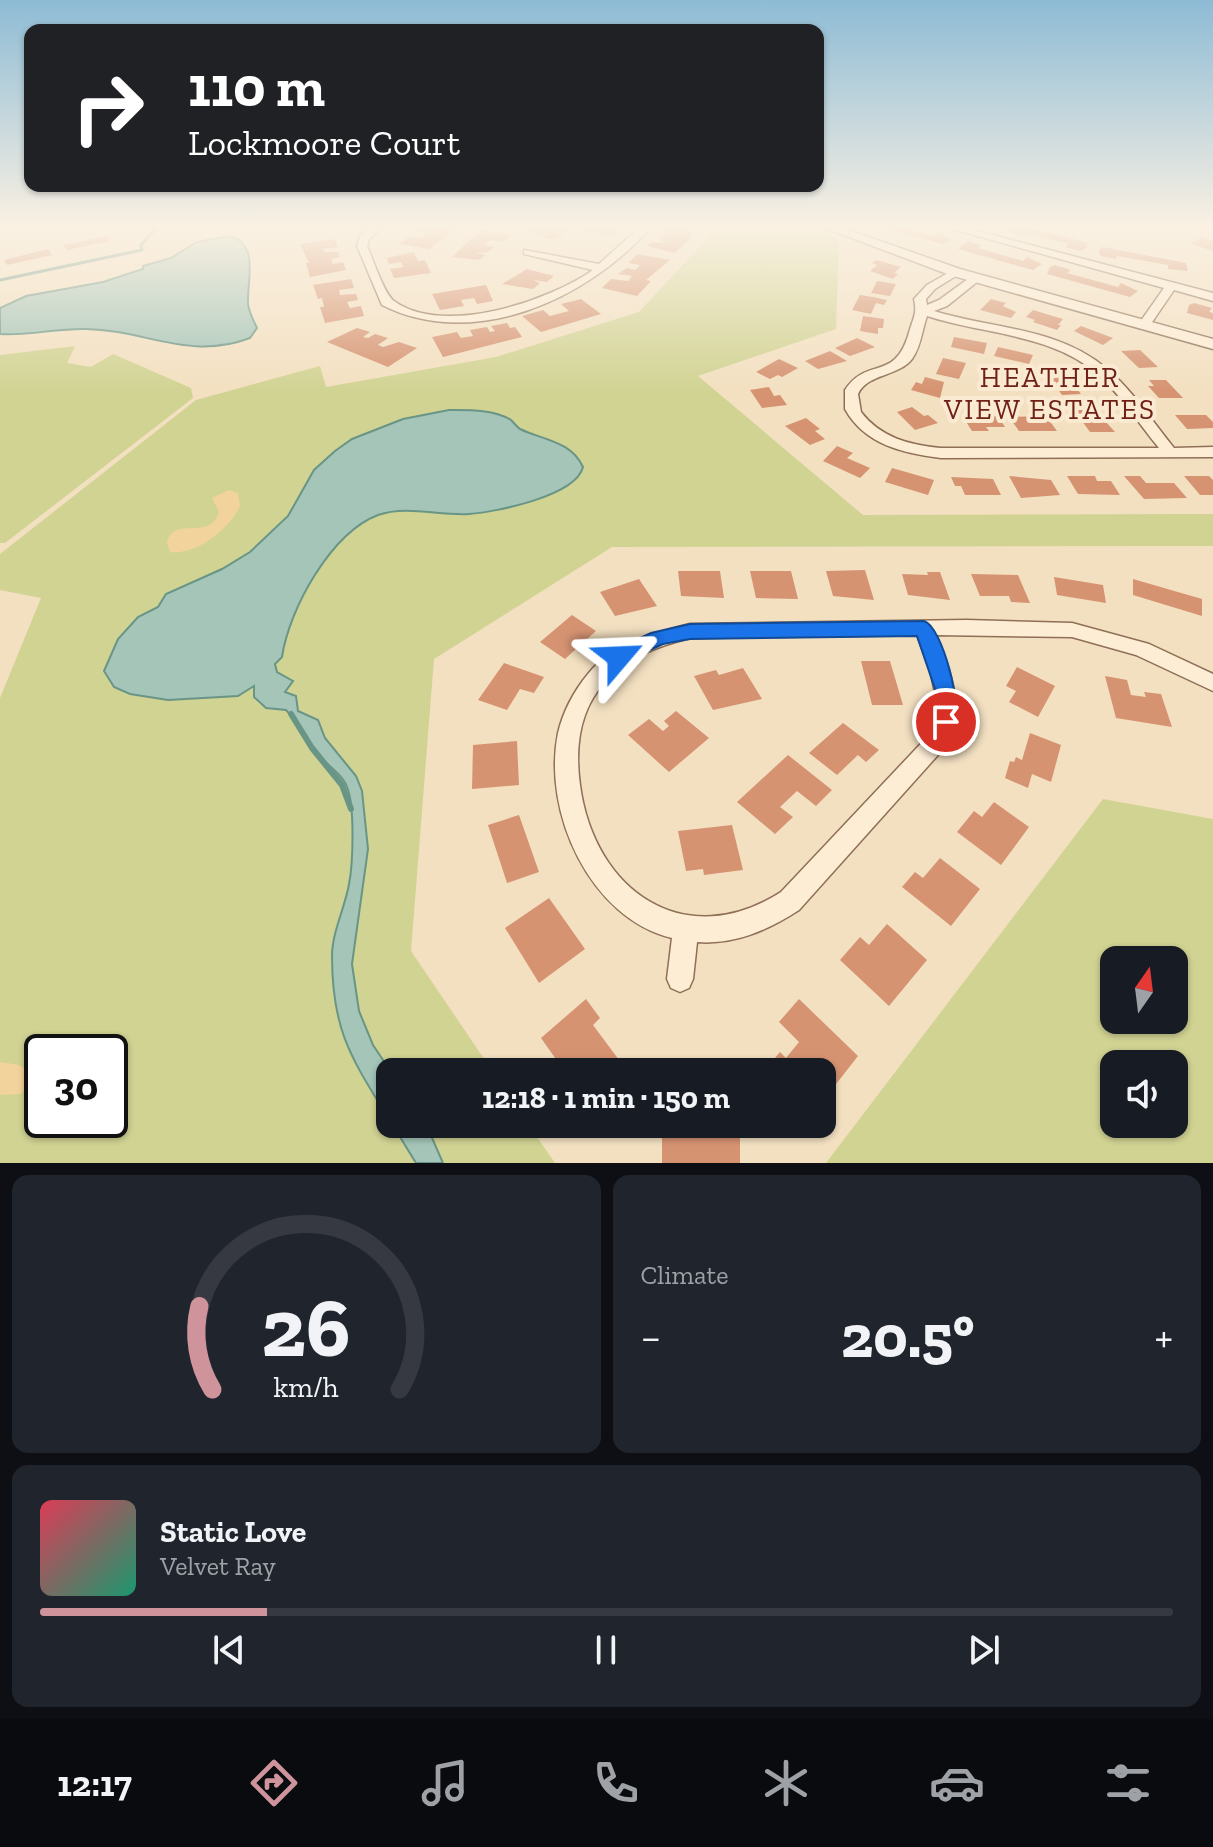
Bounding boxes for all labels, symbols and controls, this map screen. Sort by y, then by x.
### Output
text: 110 m [188,53,325,120]
icon: right [56,56,160,160]
text: Lockmoore Court [188,121,460,164]
district label: HEATHER VIEW ESTATES [943,361,1156,426]
position arrow [577,615,661,699]
pin [912,688,980,756]
icon: arrive [924,700,968,744]
north arrow [1100,946,1188,1034]
map controls [1100,946,1188,1138]
speed limit sign: 30 [24,1034,128,1138]
button: sound [1100,1050,1188,1138]
text: 12:18 · 1 min · 150 m [482,1080,730,1116]
text: Climate [641,1259,728,1291]
text: 26 [262,1277,351,1377]
text: 20.5° [841,1300,975,1372]
text: − [641,1310,661,1363]
text: + [1154,1310,1173,1363]
text: km/h [274,1370,339,1404]
text: Static Love [160,1514,306,1550]
text: Velvet Ray [160,1550,276,1582]
icon: previous [207,1628,251,1672]
icon: pause [584,1628,628,1672]
icon: next [962,1628,1006,1672]
icon: directions [246,1755,302,1811]
icon: music [417,1755,473,1811]
icon: phone [588,1755,644,1811]
icon: climate [758,1755,814,1811]
icon: car [929,1755,985,1811]
icon: filters [1100,1755,1156,1811]
text: 12:17 [57,1762,132,1805]

